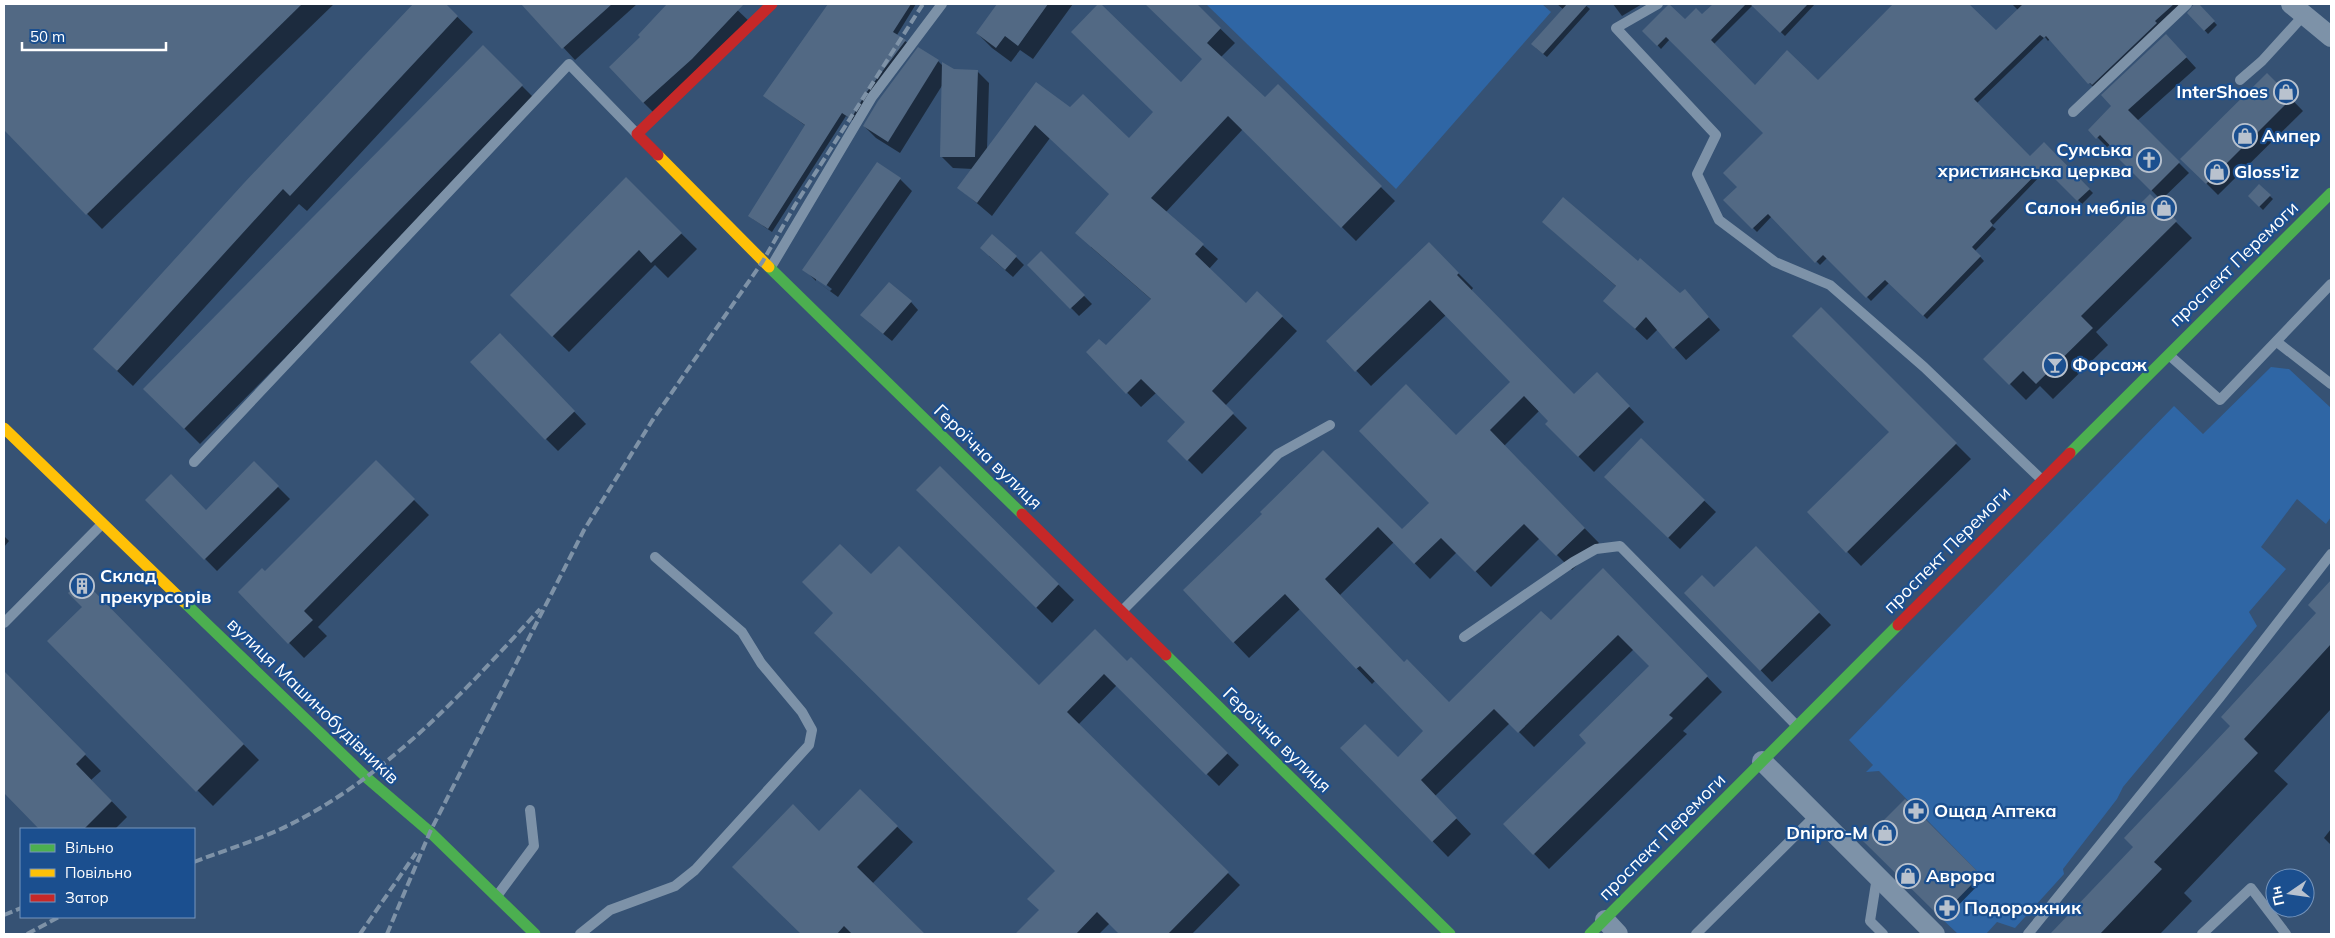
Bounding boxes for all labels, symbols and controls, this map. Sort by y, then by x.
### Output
scale bar [22,20,166,52]
text: 50 m [30,27,65,46]
shop icon: InterShoes [2273,79,2299,105]
place label: InterShoes [2176,80,2268,103]
shop icon: Ампер [2232,123,2258,149]
place label: Ампер [2262,124,2321,147]
place label: Сумська християнська церква [1937,138,2132,182]
church icon: Сумська християнська церква [2136,147,2162,173]
shop icon: Gloss'iz [2204,159,2230,185]
place label: Gloss'iz [2234,160,2299,183]
shop icon: Салон меблів [2151,195,2177,221]
place label: Салон меблів [2025,196,2146,219]
street label: проспект Перемоги [2164,196,2303,331]
bar icon: Форсаж [2042,352,2068,378]
place label: Форсаж [2072,353,2147,376]
street label: Героїчна вулиця [929,399,1047,514]
street label: проспект Перемоги [1878,481,2015,618]
place label: Склад прекурсорів [100,564,211,608]
building icon: Склад прекурсорів [69,573,95,599]
street label: вулиця Машинобудівників [223,612,404,789]
street label: Героїчна вулиця [1218,682,1336,797]
street label: проспект Перемоги [1593,768,1730,905]
pharmacy icon: Ощад Аптека [1903,798,1929,824]
place label: Ощад Аптека [1934,799,2057,822]
shop icon: Dnipro-M [1872,820,1898,846]
place label: Dnipro-M [1786,821,1868,844]
legend [20,828,195,918]
text: Вільно [65,838,114,857]
text: Повільно [65,863,132,882]
shop icon: Аврора [1895,863,1921,889]
place label: Аврора [1926,864,1995,887]
north arrow [2265,868,2315,918]
text: Пн [2266,884,2288,907]
text: Затор [65,888,109,907]
pharmacy icon: Подорожник [1934,895,1960,921]
place label: Подорожник [1964,896,2082,919]

